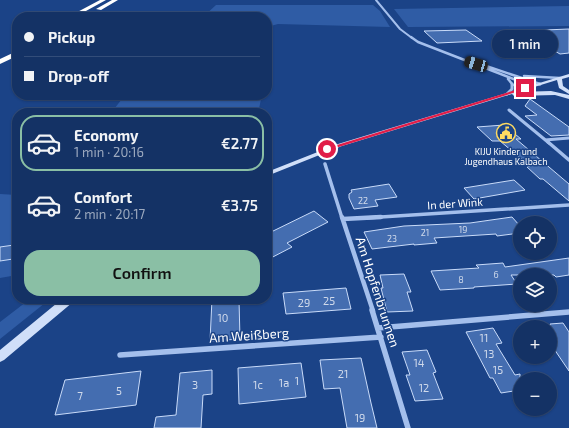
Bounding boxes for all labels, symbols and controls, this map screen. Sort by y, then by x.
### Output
text: Pickup [48,28,95,46]
callout: 1 min [492,30,558,58]
text: 1 min [510,36,540,52]
car [463,55,489,73]
text: Drop-off [48,67,109,85]
route end [516,79,534,97]
public building icon: KIJU Kinder und Jugendhaus Kalbach [495,122,517,144]
icon: car [26,125,62,161]
text: Economy [74,126,139,144]
text: €2.77 [221,134,258,152]
route start [318,140,336,158]
text: 1 min · 20:16 [74,144,144,160]
place label: KIJU Kinder und Jugendhaus Kalbach [465,146,547,167]
icon: car [26,187,62,223]
text: Comfort [74,188,132,206]
house number: 22 [358,195,368,206]
street label: In der Wink [427,195,484,211]
text: €3.75 [221,196,258,214]
text: 2 min · 20:17 [74,206,145,222]
map controls [513,216,557,416]
button: locate [513,216,557,260]
house number: 19 [459,224,467,235]
house number: 21 [421,227,429,238]
house number: 23 [387,233,397,244]
street label: Am Hopfenbrunnen [353,235,403,349]
button: Confirm [24,250,260,296]
button: layers [513,268,557,312]
house number: 6 [493,269,499,280]
house number: 8 [458,274,464,285]
house number: 25 [323,294,335,307]
house number: 29 [298,296,310,309]
house number: 10 [217,311,229,324]
button: + [513,320,557,364]
street label: Am Weißberg [208,324,290,346]
house number: 11 [480,331,488,344]
house number: 13 [484,347,494,360]
house number: 14 [413,356,425,369]
house number: 15 [493,363,503,376]
house number: 21 [338,367,348,380]
button: − [513,372,557,416]
house number: 1 [295,374,299,387]
house number: 1a [279,376,289,389]
house number: 3 [192,378,198,391]
house number: 1c [253,378,263,391]
house number: 12 [419,381,429,394]
house number: 5 [116,384,122,397]
house number: 7 [77,389,83,402]
house number: 19 [355,411,365,424]

